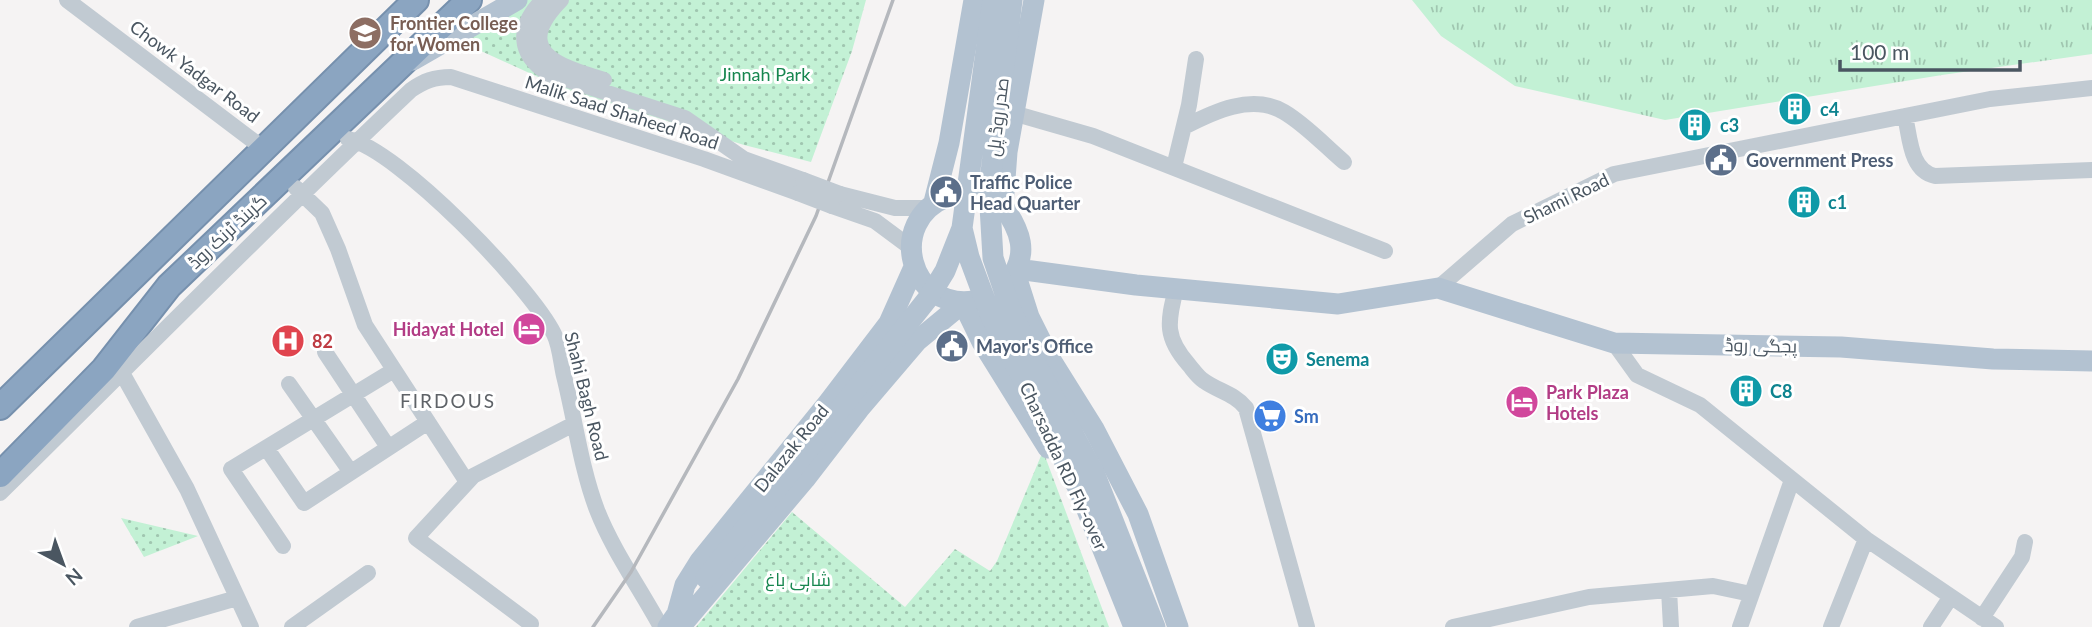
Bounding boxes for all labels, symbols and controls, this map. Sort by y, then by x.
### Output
place label: Frontier College for Women [390,12,518,55]
school or university icon: Frontier College for Women [346,14,384,52]
street label: Chowk Yadgar Road [126,15,264,127]
scale bar [1840,28,2020,72]
text: 100 m [1850,39,1909,64]
park label: Jinnah Park [720,63,811,85]
street label: Malik Saad Shaheed Road [522,70,722,154]
street label: صدر روڈ پل [981,76,1015,158]
building icon: c4 [1776,90,1814,128]
place label: c4 [1820,98,1839,120]
building icon: c3 [1676,106,1714,144]
place label: c3 [1720,114,1739,136]
public building icon: Government Press [1702,141,1740,179]
place label: Government Press [1746,149,1893,171]
street label: Shami Road [1520,168,1612,228]
place label: Traffic Police Head Quarter [970,171,1081,214]
public building icon: Traffic Police Head Quarter [927,173,965,211]
building icon: c1 [1785,183,1823,221]
street label: گرینڈ ٹرنک روڈ [183,189,272,274]
place label: c1 [1828,191,1847,213]
hotel icon: Hidayat Hotel [510,310,548,348]
place label: Hidayat Hotel [393,318,504,340]
hospital icon: 82 [269,322,307,360]
public building icon: Mayor's Office [933,327,971,365]
street label: Shahi Bagh Road [560,329,614,463]
place label: 82 [312,330,333,352]
street label: پجگی روڈ [1725,333,1797,359]
place label: Mayor's Office [976,335,1093,357]
theatre icon: Senema [1263,340,1301,378]
place label: Senema [1306,348,1369,370]
building icon: C8 [1727,372,1765,410]
street label: Charsadda RD Fly-over [1015,379,1113,554]
place label: C8 [1770,380,1792,402]
place label: Park Plaza Hotels [1546,381,1629,424]
hotel icon: Park Plaza Hotels [1503,383,1541,421]
district label: FIRDOUS [400,389,496,412]
supermarket icon: Sm [1251,397,1289,435]
street label: Dalazak Road [749,400,833,496]
place label: Sm [1294,405,1319,427]
north arrow [28,529,98,599]
text: N [61,564,88,591]
park label: شاہی باغ [765,568,831,592]

